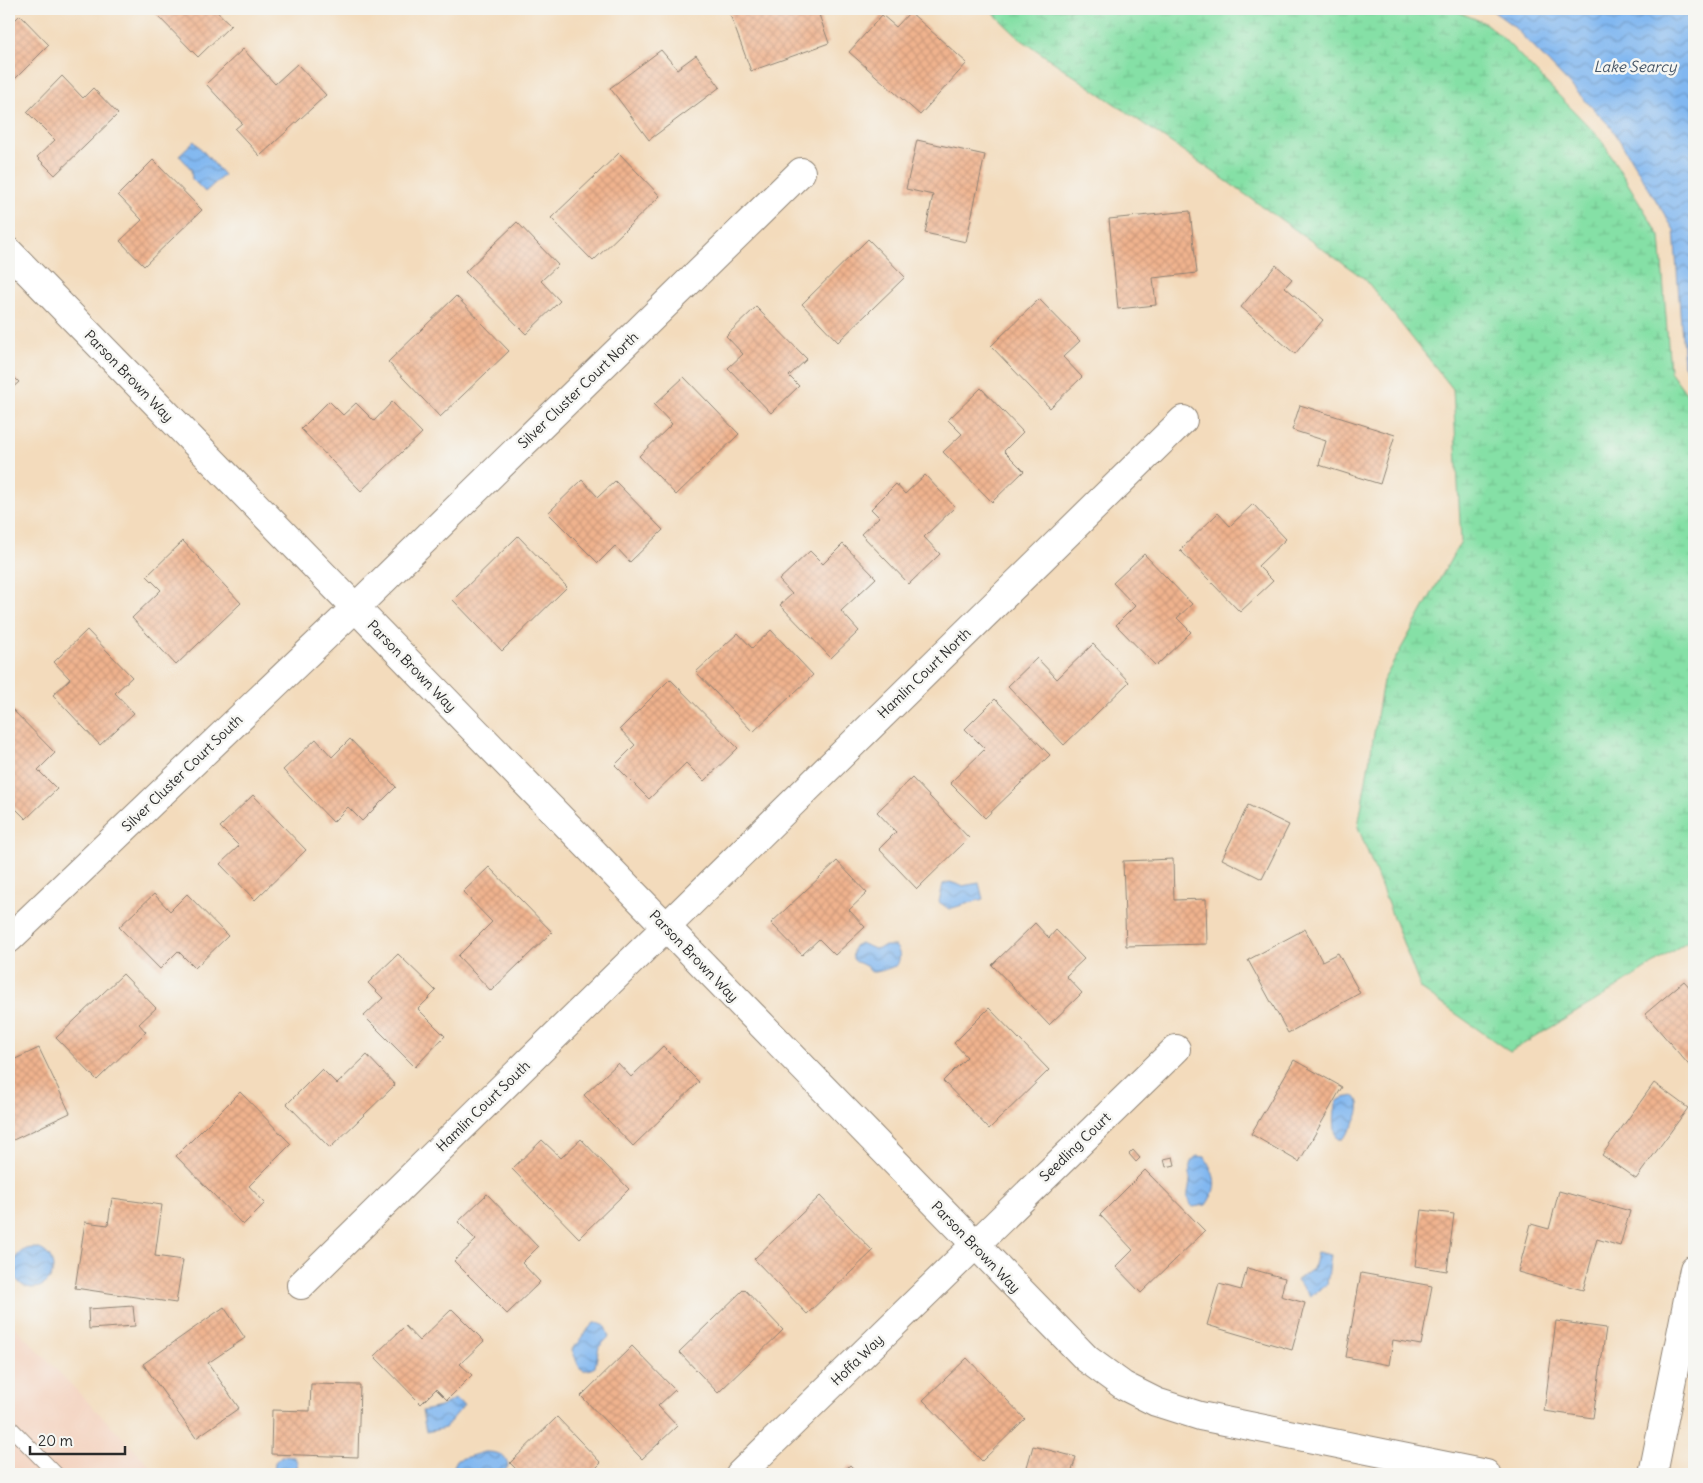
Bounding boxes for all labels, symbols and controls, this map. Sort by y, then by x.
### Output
water label: Lake Searcy [1594,57,1678,76]
street label: Parson Brown Way [81,326,177,426]
street label: Silver Cluster Court North [514,328,642,452]
street label: Parson Brown Way [364,616,460,716]
street label: Hamlin Court North [874,624,974,722]
street label: Silver Cluster Court South [118,711,246,835]
street label: Parson Brown Way [646,906,742,1006]
street label: Hamlin Court South [432,1057,534,1155]
street label: Seedling Court [1036,1108,1115,1185]
street label: Parson Brown Way [928,1197,1024,1297]
street label: Hoffa Way [827,1331,887,1389]
scale bar [30,1423,125,1455]
text: 20 m [38,1431,73,1450]

